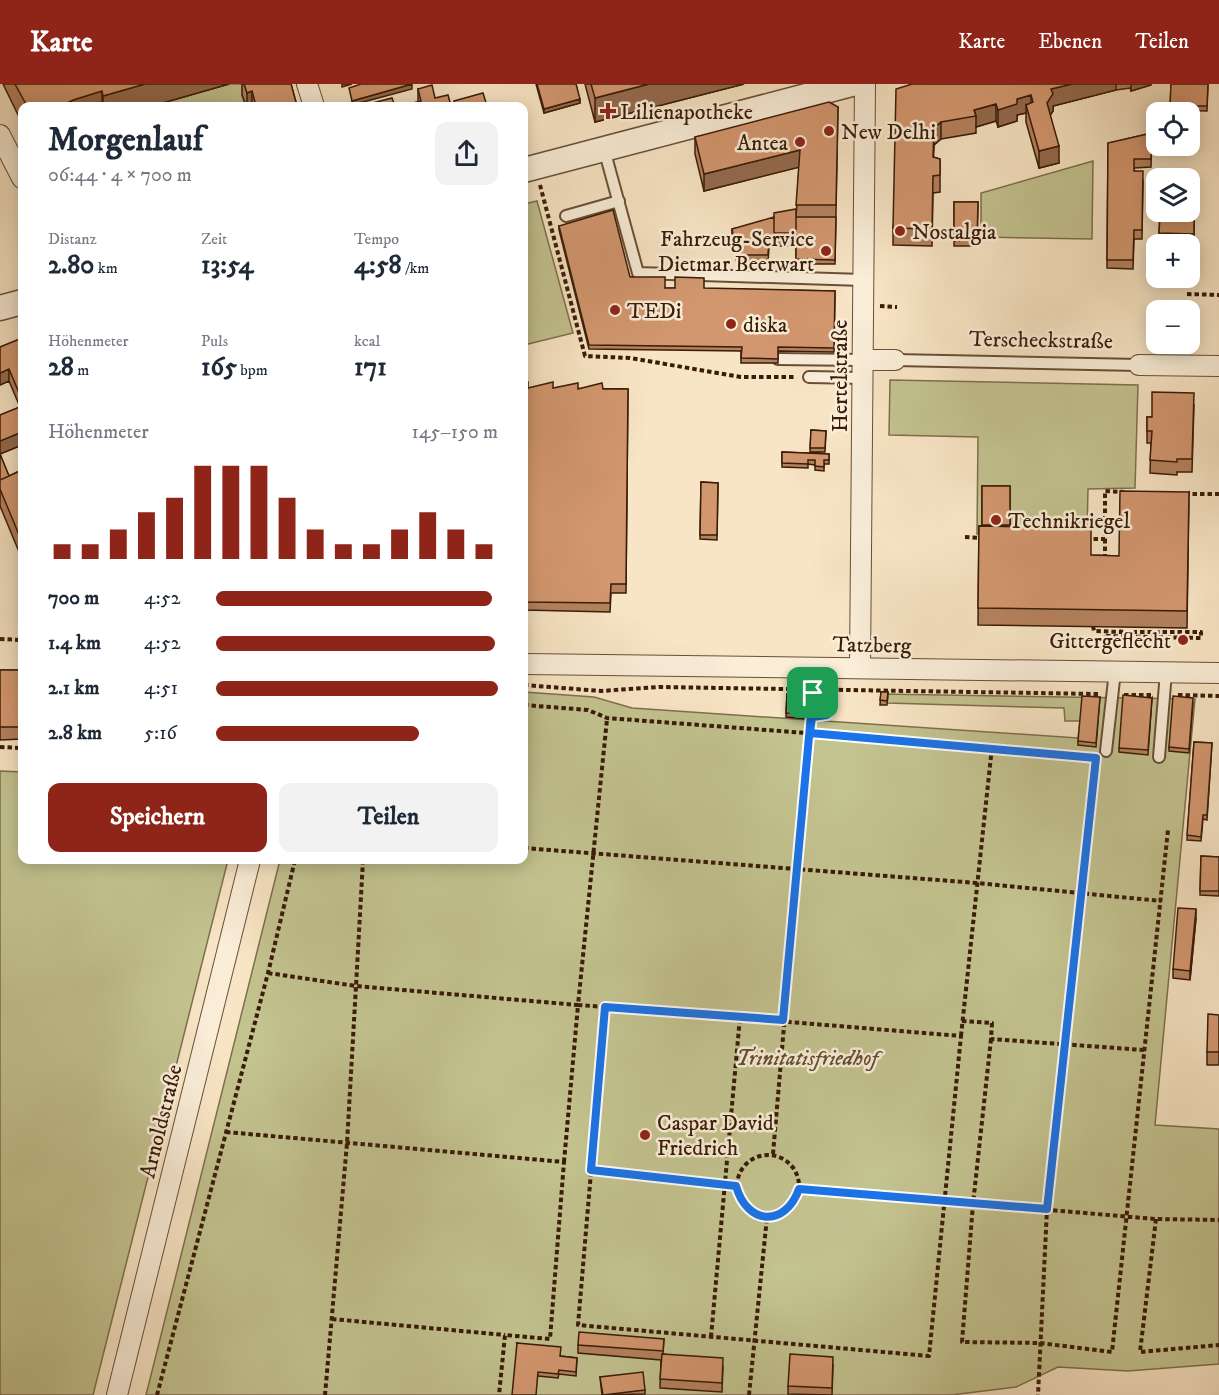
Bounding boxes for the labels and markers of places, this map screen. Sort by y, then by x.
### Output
place label: Lilienapotheke [620,99,753,126]
marker: Lilienapotheke [601,104,615,118]
place label: New Delhi [841,119,936,146]
marker: New Delhi [822,124,836,138]
place label: Antea [737,130,789,157]
marker: Antea [793,135,807,149]
place label: Nostalgia [912,219,997,246]
marker: Nostalgia [893,224,907,238]
place label: Fahrzeug-Service Dietmar Beerwart [658,226,814,278]
marker: Fahrzeug-Service Dietmar Beerwart [819,244,833,258]
place label: TEDi [627,298,681,325]
marker: TEDi [608,303,622,317]
place label: diska [743,312,788,339]
marker: diska [724,317,738,331]
place label: Technikriegel [1008,508,1130,535]
marker: Technikriegel [989,513,1003,527]
place label: Gittergeflecht [1049,628,1171,655]
marker: Gittergeflecht [1176,633,1190,647]
pin [787,667,838,718]
place label: Caspar David Friedrich [657,1110,774,1162]
marker: Caspar David Friedrich [638,1128,652,1142]

